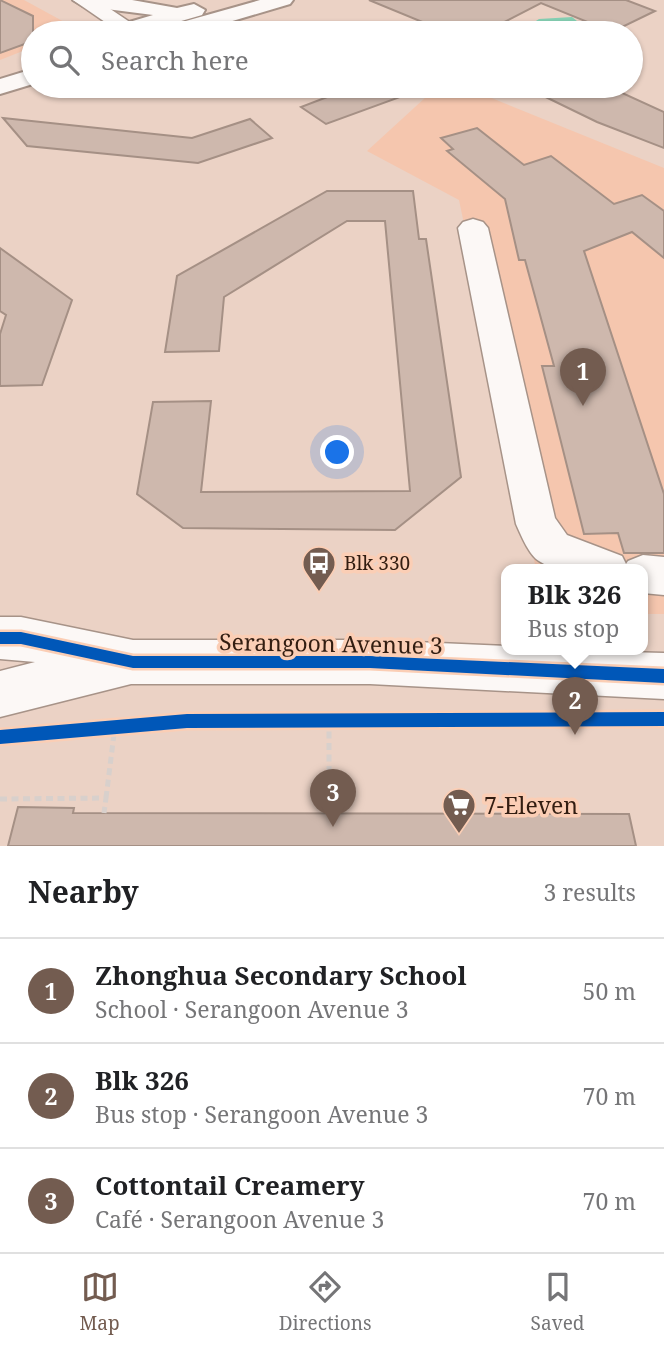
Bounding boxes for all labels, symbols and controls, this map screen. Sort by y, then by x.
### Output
search box [21,21,643,98]
icon: search [45,41,83,79]
text: Search here [101,42,249,78]
pin: 1 [560,348,606,406]
your location [320,435,354,469]
bus stop icon: Blk 330 [300,544,338,593]
place label: Blk 330 [344,550,410,576]
popup [501,564,648,655]
text: Blk 326 [527,576,622,612]
text: Bus stop [527,612,619,644]
street label: Serangoon Avenue 3 [219,625,443,661]
pin: 2 [552,677,598,735]
pin: 3 [310,769,356,827]
supermarket icon: 7-Eleven [440,786,478,835]
place label: 7-Eleven [484,789,578,821]
text: Nearby [28,871,139,912]
text: 3 results [543,876,636,908]
text: Zhonghua Secondary School [95,957,467,993]
text: 1 [45,975,58,1007]
text: 50 m [583,975,636,1007]
text: School · Serangoon Avenue 3 [95,993,409,1025]
text: Blk 326 [95,1062,189,1098]
text: 2 [45,1080,58,1112]
text: 70 m [583,1080,636,1112]
text: Bus stop · Serangoon Avenue 3 [95,1098,428,1130]
text: Cottontail Creamery [95,1167,365,1203]
text: 3 [45,1185,58,1217]
text: 70 m [583,1185,636,1217]
text: Café · Serangoon Avenue 3 [95,1203,384,1235]
tab: Map [80,1268,120,1336]
tab: Directions [279,1268,372,1336]
tab: Saved [531,1268,584,1336]

